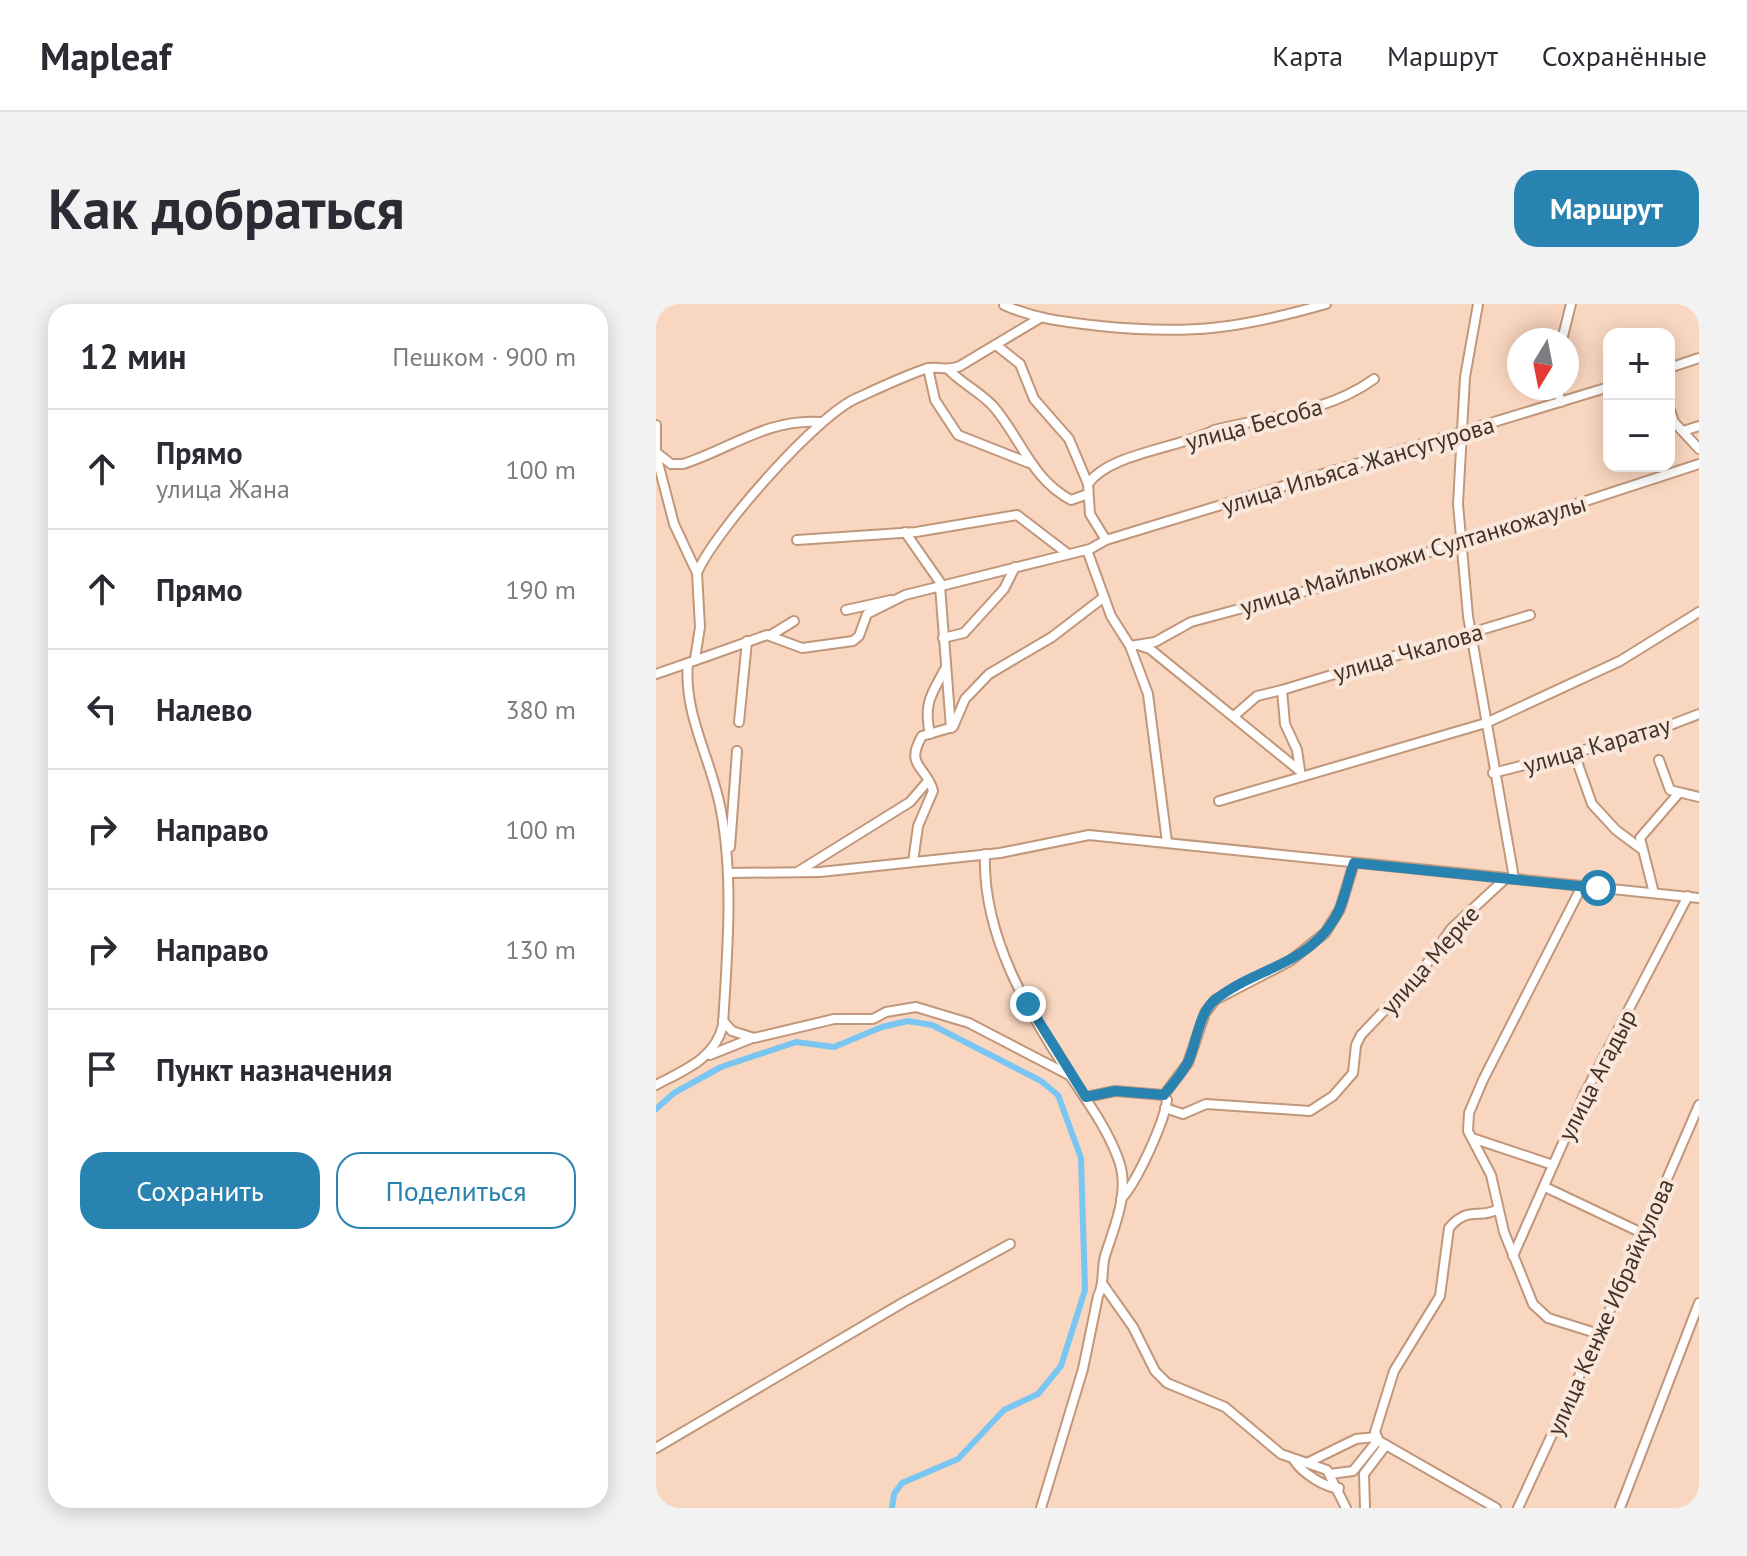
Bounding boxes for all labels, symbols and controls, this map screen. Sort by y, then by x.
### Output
text: Mapleaf [40,31,171,80]
text: Карта [1272,37,1343,74]
text: Маршрут [1387,37,1498,74]
text: Сохранённые [1542,37,1707,74]
button: Маршрут [1514,170,1699,247]
text: Как добраться [48,172,405,244]
north arrow [1507,328,1579,400]
map controls [1603,328,1675,472]
button: + [1603,328,1675,400]
text: 12 мин [80,334,187,378]
text: Пешком · 900 m [392,340,576,373]
street label: улица Бесоба [1182,391,1326,457]
button: − [1603,400,1675,472]
street label: улица Ильяса Жансугурова [1218,409,1498,521]
text: Прямо [156,433,243,472]
icon: ahead [80,447,124,491]
text: 100 m [505,453,576,486]
text: улица Жана [156,472,290,505]
street label: улица Майлыкожи Султанкожаулы [1236,488,1590,622]
icon: ahead [80,567,124,611]
text: Прямо [156,570,243,609]
text: 190 m [505,573,576,606]
street label: улица Чкалова [1330,616,1486,688]
icon: left [80,687,124,731]
text: Налево [156,690,252,729]
text: 380 m [505,693,576,726]
street label: улица Каратау [1520,709,1674,781]
icon: right [80,807,124,851]
text: Направо [156,810,269,849]
text: 100 m [505,813,576,846]
route start [1580,870,1616,906]
street label: улица Мерке [1374,899,1486,1021]
icon: right [80,927,124,971]
text: Направо [156,930,269,969]
text: 130 m [505,933,576,966]
route end [1010,986,1046,1022]
street label: улица Агадыр [1551,1004,1643,1146]
icon: arrive [80,1047,124,1091]
text: Пункт назначения [156,1050,392,1089]
button: Сохранить [80,1152,320,1229]
button: Поделиться [336,1152,576,1229]
street label: улица Кенже Ибрайкулова [1539,1174,1681,1440]

